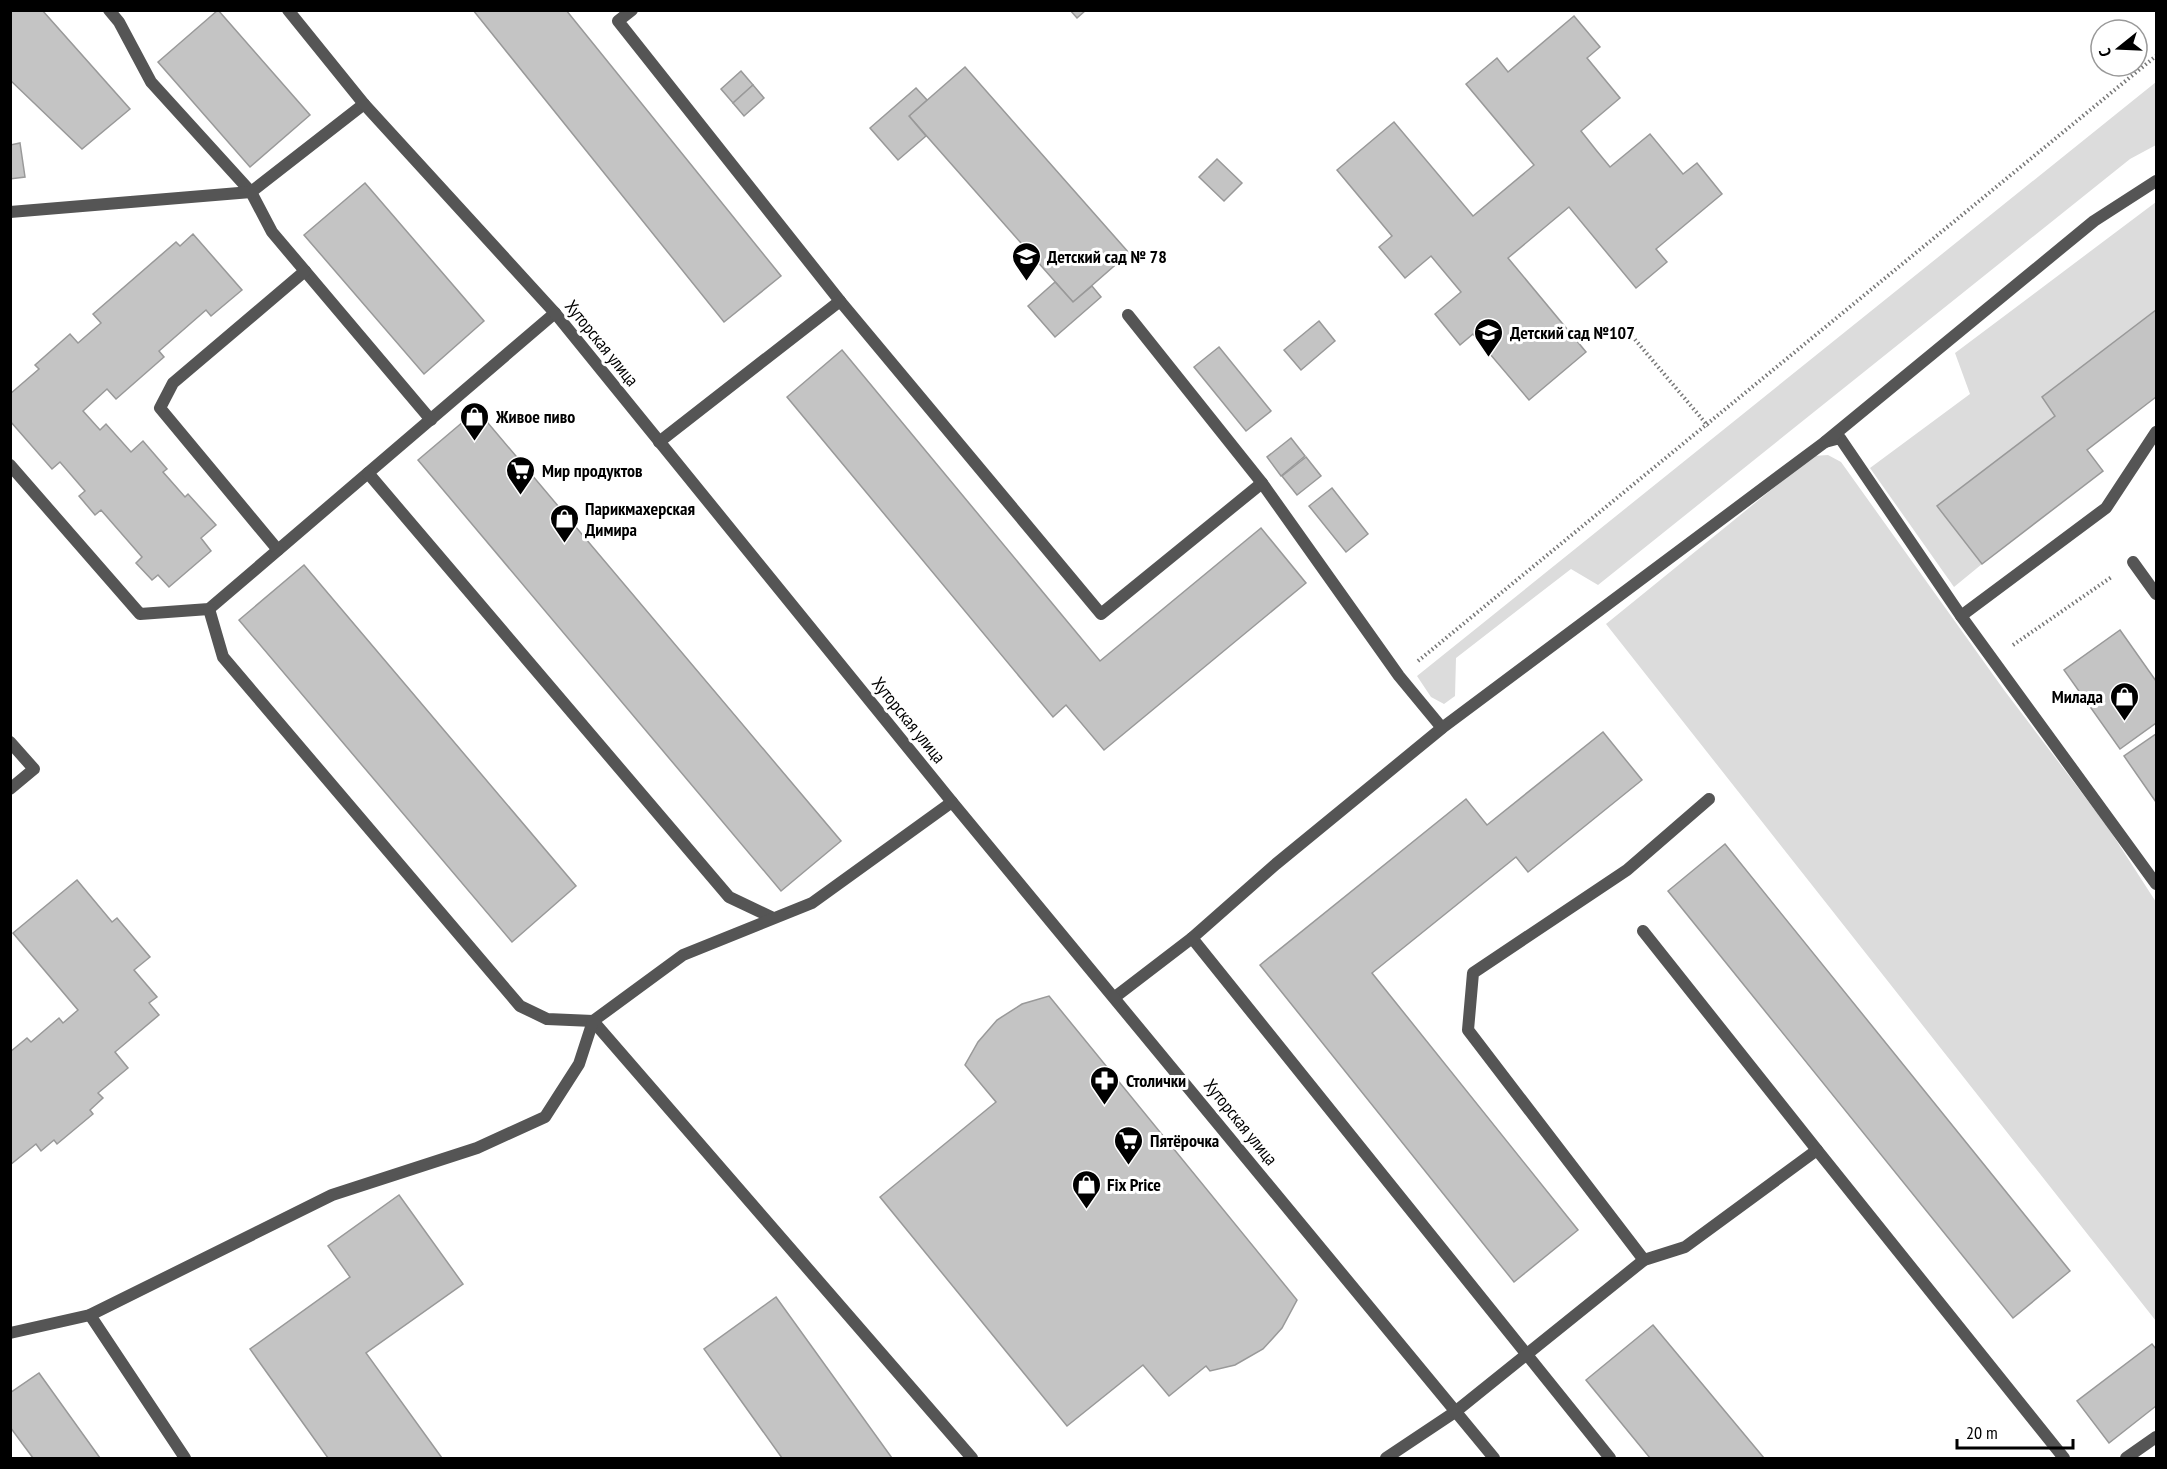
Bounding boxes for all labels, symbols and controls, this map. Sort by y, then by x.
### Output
north arrow [2089,18,2149,78]
text: С [2094,45,2115,59]
school or university icon: Детский сад № 78 [1010,240,1042,282]
place label: Детский сад № 78 [1047,245,1167,268]
street label: Хуторская улица [560,295,644,391]
school or university icon: Детский сад №107 [1473,316,1505,358]
place label: Детский сад №107 [1510,321,1635,344]
shop icon: Живое пиво [459,400,491,442]
place label: Живое пиво [495,405,575,428]
supermarket icon: Мир продуктов [505,454,537,496]
place label: Мир продуктов [542,459,643,482]
place label: Парикмахерская Димира [585,497,695,541]
shop icon: Парикмахерская Димира [548,502,580,544]
street label: Хуторская улица [867,672,951,768]
shop icon: Милада [2108,680,2140,722]
place label: Милада [2052,685,2103,708]
pharmacy icon: Столички [1089,1064,1121,1106]
place label: Столички [1126,1069,1186,1092]
street label: Хуторская улица [1199,1074,1283,1170]
supermarket icon: Пятёрочка [1113,1124,1145,1166]
place label: Пятёрочка [1150,1129,1219,1152]
shop icon: Fix Price [1070,1168,1102,1210]
place label: Fix Price [1107,1173,1161,1196]
scale bar [1957,1412,2072,1450]
text: 20 m [1966,1421,1998,1444]

